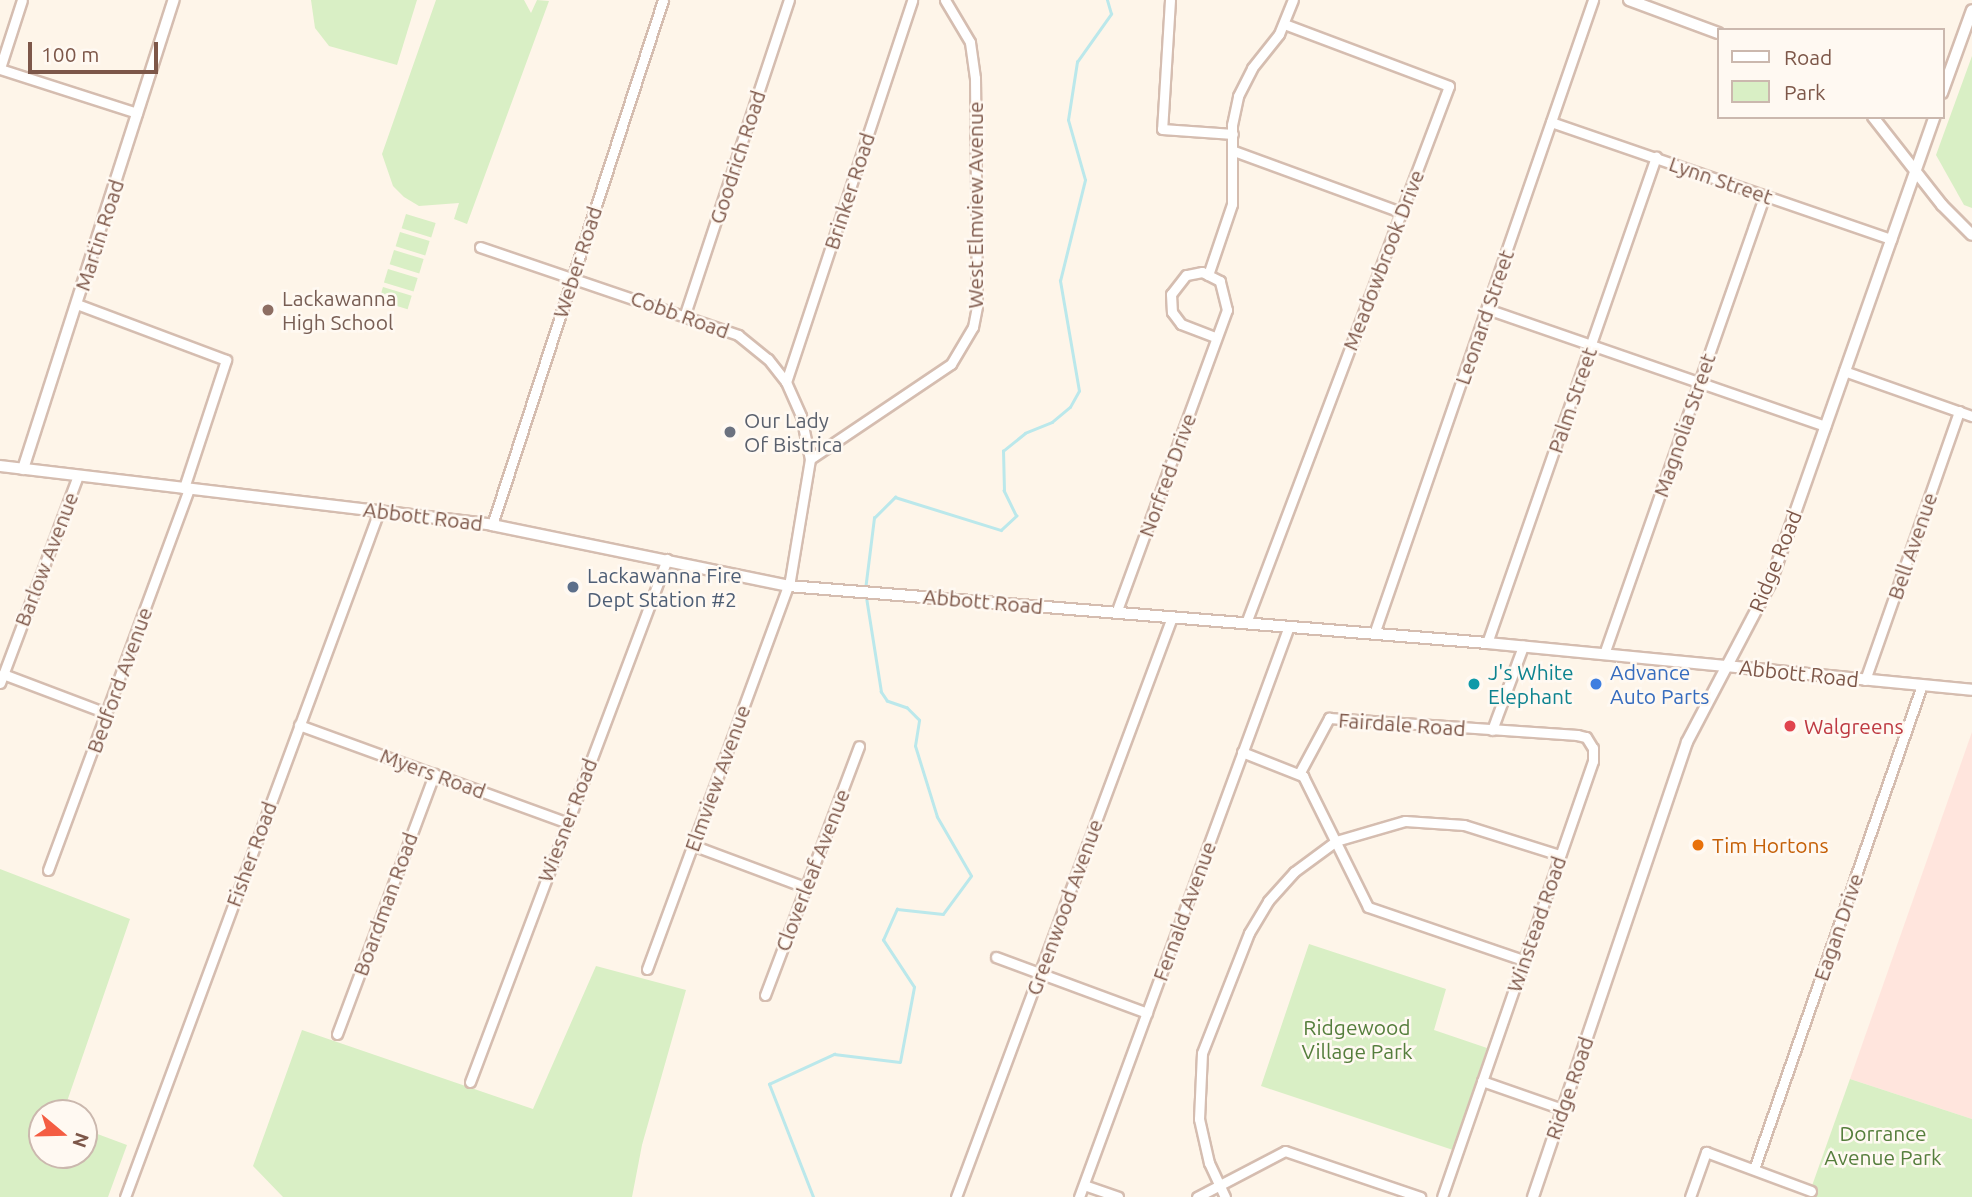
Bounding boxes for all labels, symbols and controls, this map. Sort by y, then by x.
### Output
scale bar [32,28,161,72]
legend [1716,28,1944,119]
text: 100 m [41,42,99,66]
text: Road [1784,45,1832,69]
text: Park [1784,80,1826,104]
street label: Goodrich Road [704,87,770,227]
street label: West Elmview Avenue [962,101,988,309]
street label: Brinker Road [818,129,880,253]
street label: Lynn Street [1666,151,1776,209]
street label: Meadowbrook Drive [1337,166,1429,354]
street label: Martin Road [69,176,129,294]
street label: Weber Road [547,203,607,321]
street label: Leonard Street [1449,246,1519,388]
place label: Lackawanna High School [282,285,396,335]
street label: Cobb Road [627,285,733,343]
marker: Lackawanna High School [260,302,276,318]
street label: Palm Street [1542,344,1602,456]
street label: Magnolia Street [1648,350,1720,500]
place label: Our Lady Of Bistrica [744,407,842,457]
street label: Norfred Drive [1133,410,1201,540]
marker: Our Lady Of Bistrica [722,424,738,440]
street label: Barlow Avenue [9,488,83,630]
street label: Bell Avenue [1882,489,1942,603]
street label: Abbott Road [362,496,484,536]
street label: Ridge Road [1743,507,1807,615]
place label: Lackawanna Fire Dept Station #2 [587,562,742,612]
marker: Lackawanna Fire Dept Station #2 [565,579,581,595]
street label: Abbott Road [922,583,1044,619]
street label: Bedford Avenue [81,604,157,756]
street label: Abbott Road [1738,654,1860,692]
place label: J's White Elephant [1488,659,1574,709]
place label: Advance Auto Parts [1610,659,1709,709]
marker: J's White Elephant [1466,676,1482,692]
marker: Advance Auto Parts [1588,676,1604,692]
street label: Elmview Avenue [679,701,755,855]
street label: Fairdale Road [1338,707,1466,741]
place label: Walgreens [1804,713,1904,739]
marker: Walgreens [1782,718,1798,734]
street label: Myers Road [377,742,489,804]
street label: Wiesner Road [532,755,602,885]
street label: Cloverleaf Avenue [769,785,855,955]
street label: Fisher Road [220,798,282,910]
street label: Greenwood Avenue [1020,815,1108,999]
street label: Boardman Road [347,829,423,979]
place label: Tim Hortons [1712,832,1829,858]
marker: Tim Hortons [1690,837,1706,853]
street label: Fernald Avenue [1147,838,1221,984]
street label: Winstead Road [1501,853,1571,995]
street label: Eagan Drive [1808,870,1868,984]
park label: Ridgewood Village Park [1301,1014,1413,1064]
street label: Ridge Road [1540,1033,1598,1143]
north arrow [28,1099,98,1169]
park label: Dorrance Avenue Park [1824,1120,1942,1170]
text: N [68,1130,94,1150]

